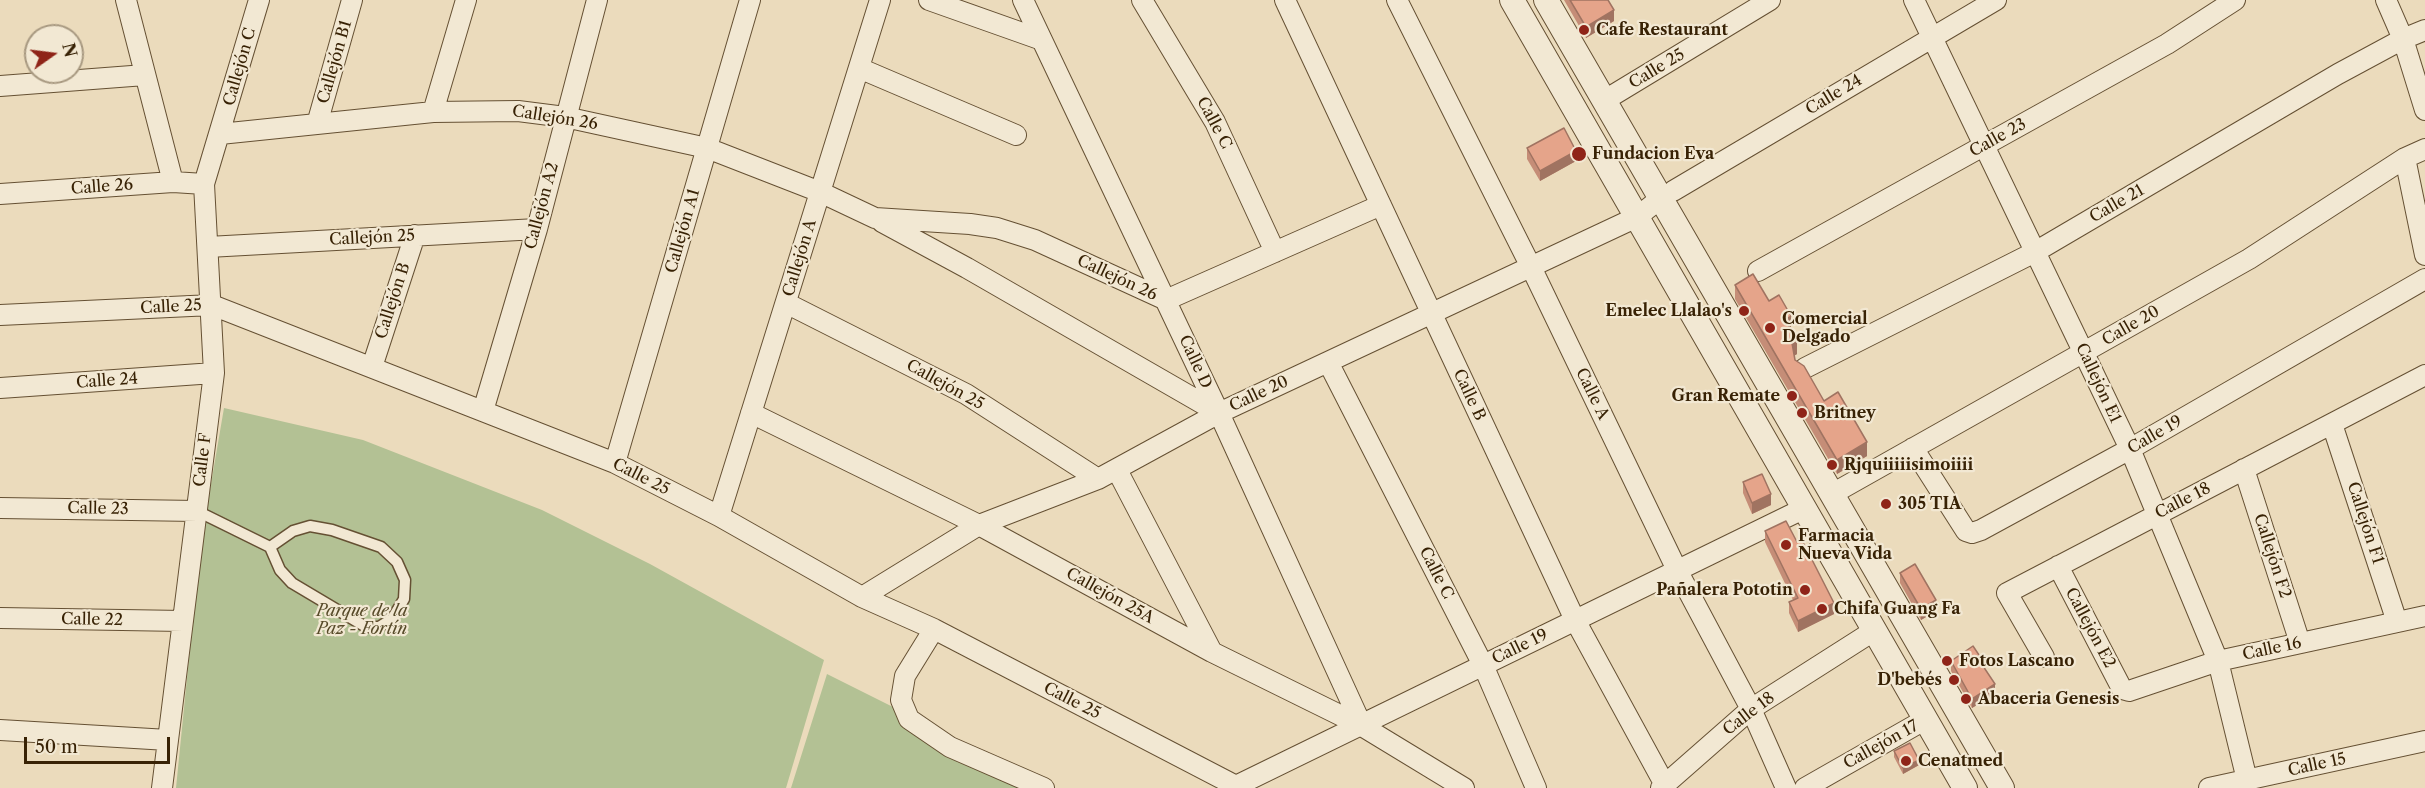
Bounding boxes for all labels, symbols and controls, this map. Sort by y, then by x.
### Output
street label: Callejón B1 [314,18,356,106]
place label: Cafe Restaurant [1596,20,1728,40]
marker: Cafe Restaurant [1577,23,1591,37]
north arrow [24,24,84,84]
street label: Callejón C [220,26,260,108]
text: N [58,41,81,59]
street label: Calle 25 [1626,45,1688,93]
street label: Calle 24 [1803,71,1865,119]
street label: Calle C [1192,94,1236,152]
street label: Callejón 26 [511,102,599,134]
street label: Calle 23 [1966,115,2030,161]
place label: Fundacion Eva [1592,144,1714,164]
marker: Fundacion Eva [1570,145,1588,163]
street label: Callejón A2 [521,160,563,252]
street label: Calle 26 [70,175,134,199]
street label: Calle 21 [2086,181,2148,227]
street label: Callejón A1 [662,187,704,275]
street label: Callejón A [779,217,821,299]
street label: Callejón 25 [329,226,415,250]
street label: Callejón 26 [1074,251,1160,305]
street label: Callejón B [372,260,414,342]
street label: Calle 25 [140,296,202,318]
place label: Emelec Llalao's [1605,301,1732,321]
street label: Calle 20 [2099,302,2163,350]
marker: Emelec Llalao's [1737,304,1751,318]
place label: Comercial Delgado [1782,309,1868,347]
marker: Comercial Delgado [1763,321,1777,335]
street label: Calle D [1174,332,1216,392]
street label: Callejón E1 [2071,340,2125,426]
street label: Callejón 25 [903,356,987,414]
street label: Calle A [1571,365,1613,423]
street label: Calle B [1449,366,1489,424]
street label: Calle 24 [75,369,139,393]
street label: Calle 20 [1226,372,1292,416]
place label: Gran Remate [1672,386,1780,406]
marker: Gran Remate [1785,389,1799,403]
place label: Britney [1814,403,1876,423]
marker: Britney [1795,406,1809,420]
street label: Calle 19 [2124,412,2186,458]
street label: Calle F [190,432,216,488]
street label: Calle 25 [609,455,673,499]
place label: Rjquiiiiisimoiiii [1844,455,1973,475]
marker: Rjquiiiiisimoiiii [1825,458,1839,472]
street label: Calle 18 [2152,479,2214,523]
street label: Callejón F1 [2343,480,2387,566]
place label: 305 TIA [1898,494,1961,514]
marker: 305 TIA [1879,497,1893,511]
street label: Calle 23 [67,499,129,519]
street label: Callejón F2 [2249,511,2295,601]
place label: Farmacia Nueva Vida [1798,526,1892,564]
marker: Farmacia Nueva Vida [1779,538,1793,552]
street label: Calle C [1415,544,1457,602]
street label: Callejón 25A [1063,564,1157,628]
place label: Pañalera Pototin [1656,580,1793,600]
marker: Pañalera Pototin [1798,583,1812,597]
street label: Callejón E2 [2061,585,2119,671]
place label: Chifa Guang Fa [1834,599,1961,619]
park label: Parque de la Paz - Fortín [316,601,408,639]
marker: Chifa Guang Fa [1815,602,1829,616]
street label: Calle 22 [61,610,123,630]
street label: Calle 19 [1489,625,1551,669]
street label: Calle 16 [2241,633,2303,665]
place label: Fotos Lascano [1959,651,2074,671]
marker: Fotos Lascano [1940,654,1954,668]
place label: D'bebés [1877,670,1942,690]
marker: D'bebés [1947,673,1961,687]
street label: Calle 25 [1040,679,1104,723]
street label: Calle 18 [1719,688,1779,740]
place label: Abaceria Genesis [1978,689,2119,709]
marker: Abaceria Genesis [1959,692,1973,706]
street label: Callejón 17 [1840,717,1922,773]
scale bar [27,725,172,763]
text: 50 m [35,736,78,758]
street label: Calle 15 [2286,749,2348,781]
place label: Cenatmed [1918,751,2003,771]
marker: Cenatmed [1899,754,1913,768]

